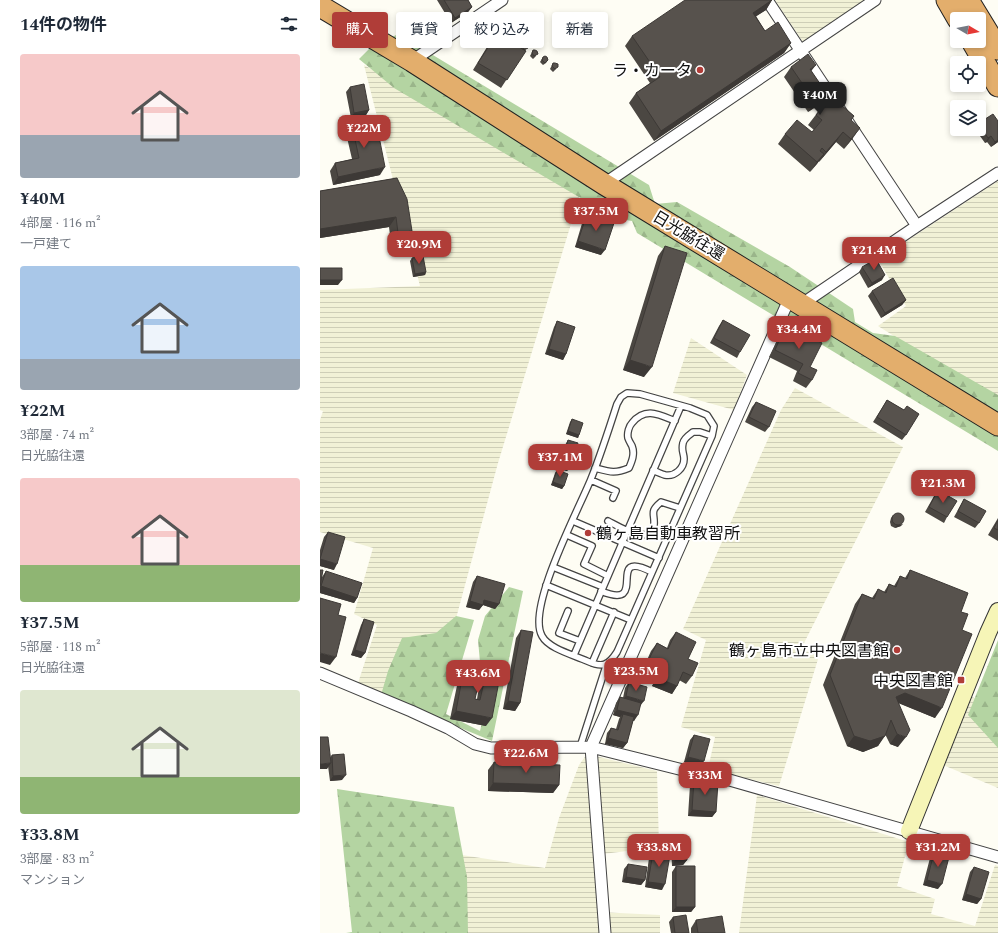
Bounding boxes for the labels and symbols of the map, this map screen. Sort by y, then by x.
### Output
north arrow [950,12,986,48]
place label: ラ・カータ [612,59,692,83]
marker: ラ・カータ [695,65,705,75]
pin: ¥40M [796,82,844,116]
pin: ¥22M [340,115,388,149]
pin: ¥37.5M [563,198,629,232]
street label: 日光脇往還 [648,205,729,267]
pin: ¥20.9M [386,231,452,265]
pin: ¥21.4M [841,237,907,271]
pin: ¥34.4M [766,316,832,350]
pin: ¥37.1M [527,444,593,478]
pin: ¥21.3M [910,470,976,504]
place label: 鶴ヶ島自動車教習所 [596,522,740,546]
marker: 鶴ヶ島自動車教習所 [583,528,593,538]
place label: 鶴ヶ島市立中央図書館 [729,639,889,663]
marker: 鶴ヶ島市立中央図書館 [892,645,902,655]
pin: ¥23.5M [603,658,669,692]
pin: ¥43.6M [445,660,511,694]
place label: 中央図書館 [873,669,953,693]
marker: 中央図書館 [956,675,966,685]
pin: ¥22.6M [493,740,559,774]
pin: ¥33M [681,762,729,796]
pin: ¥33.8M [626,834,692,868]
pin: ¥31.2M [905,834,971,868]

